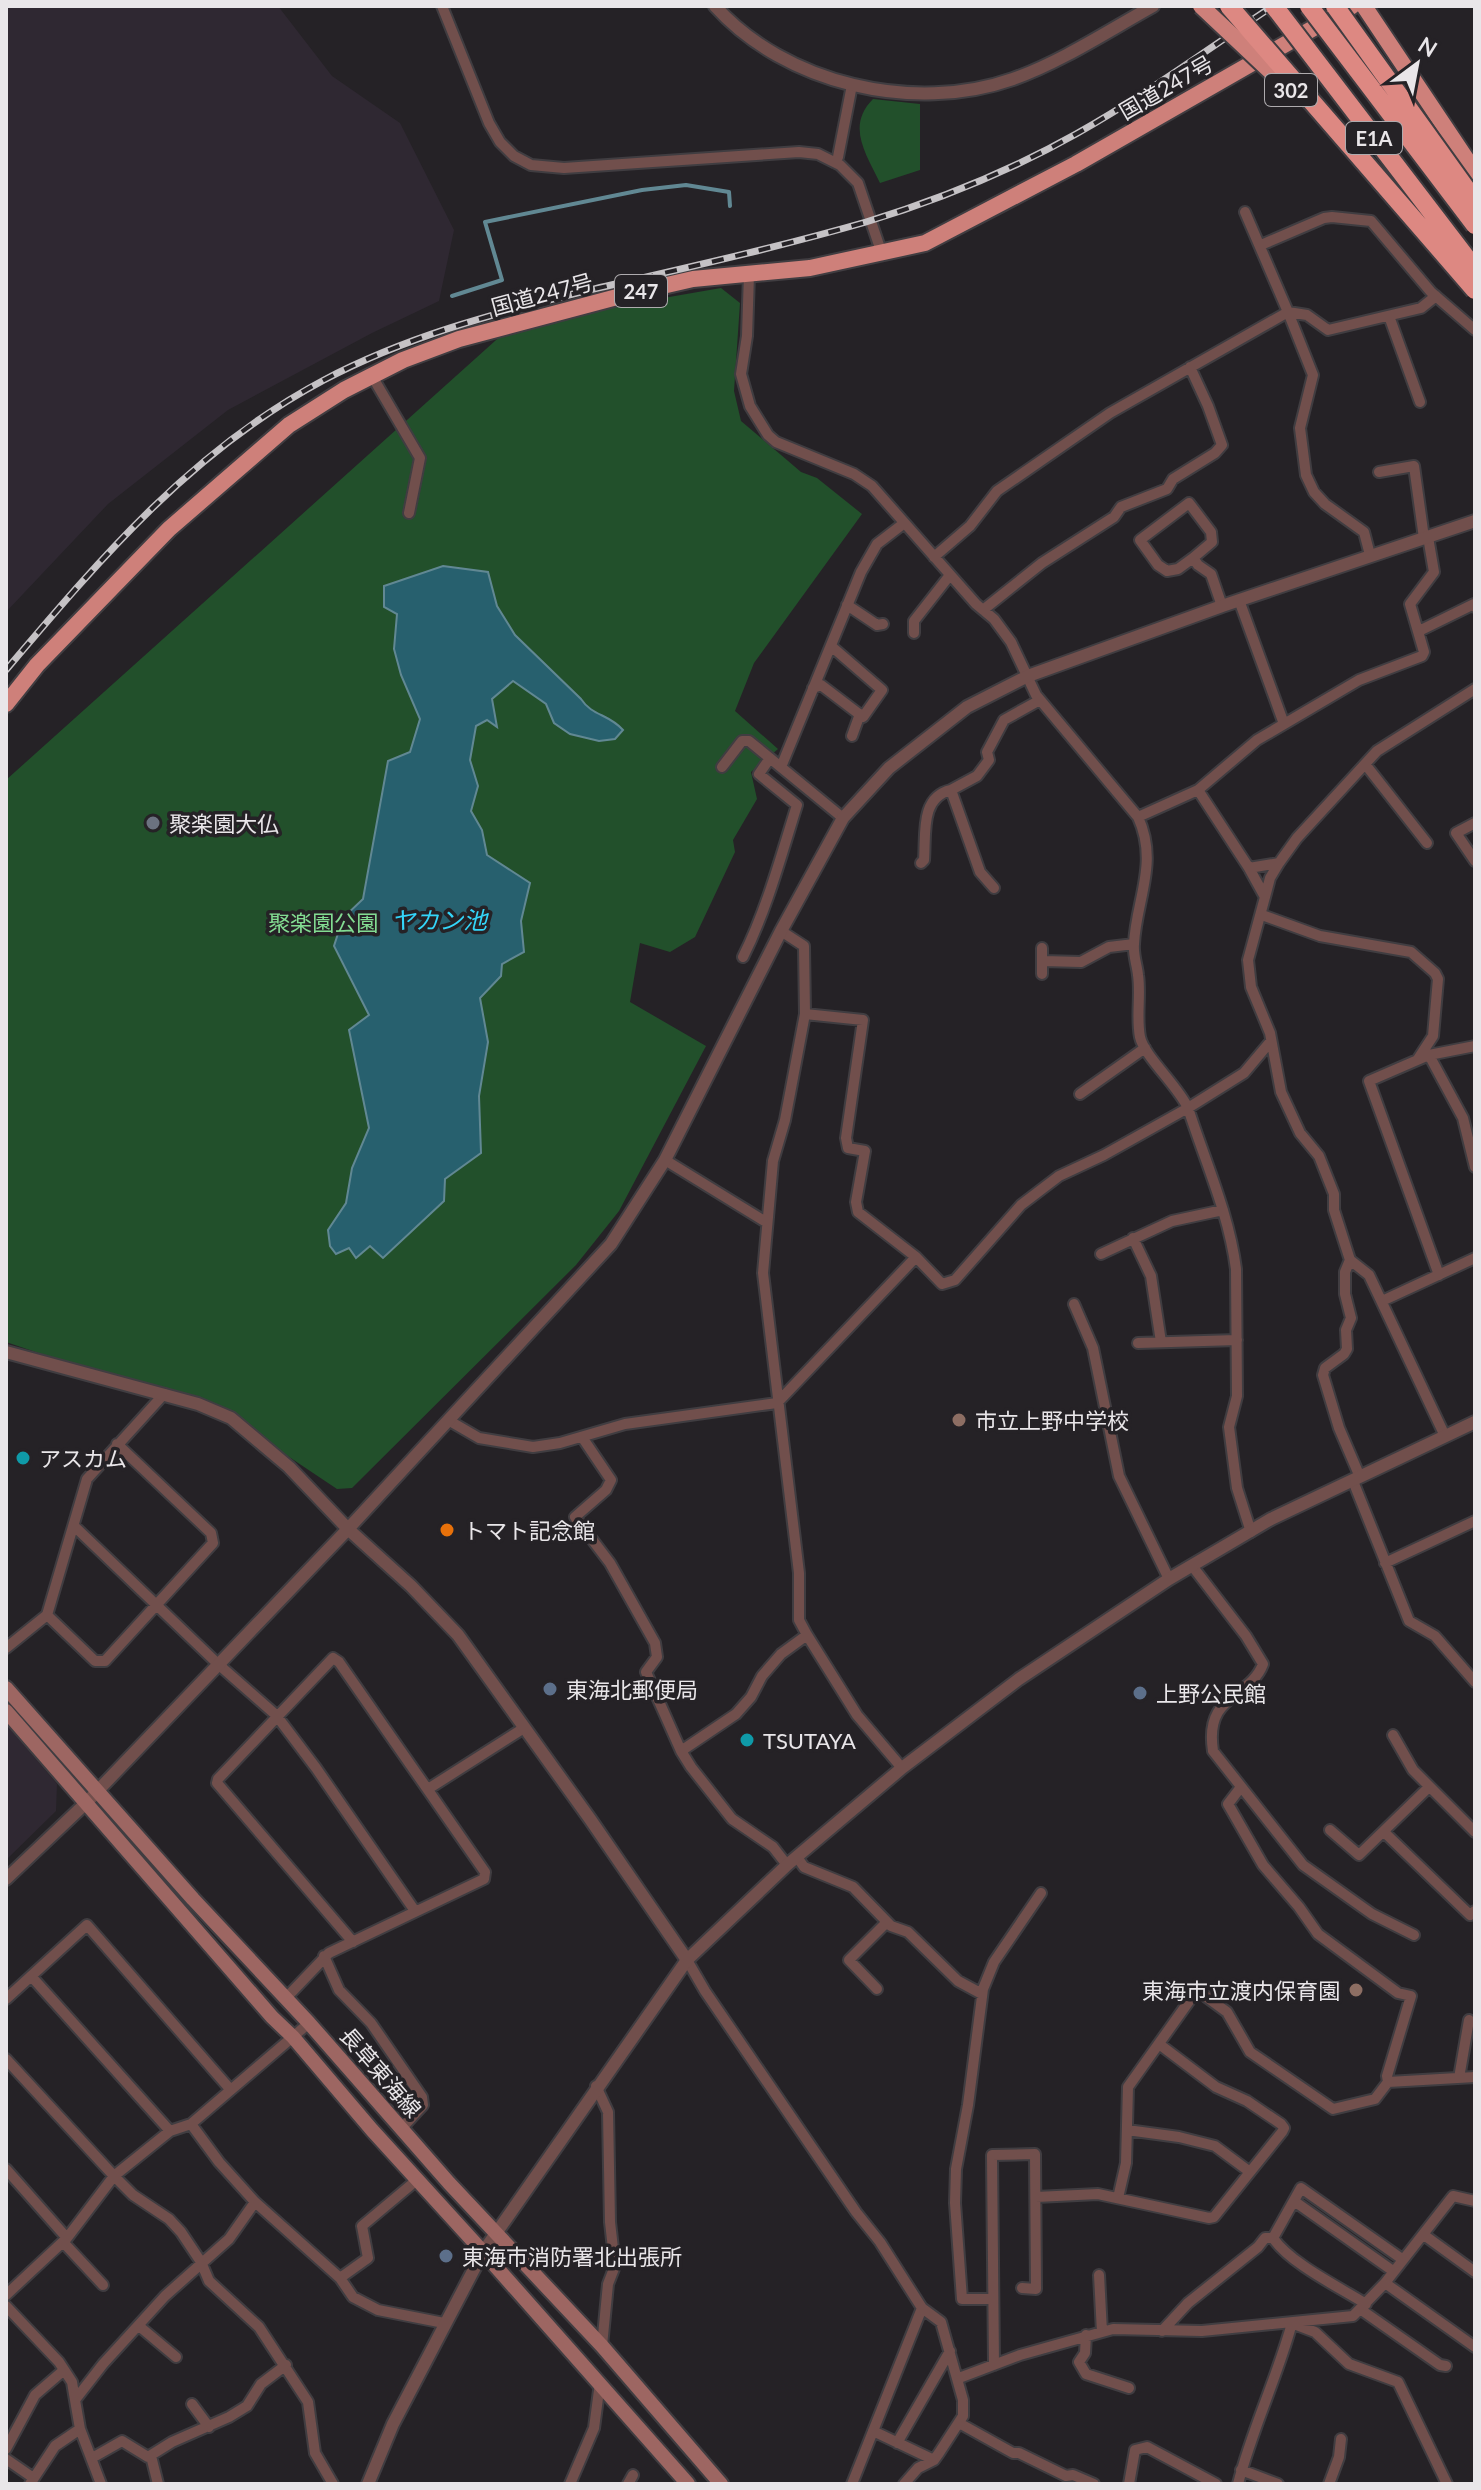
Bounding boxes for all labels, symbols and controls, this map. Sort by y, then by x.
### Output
north arrow [1377,24,1457,104]
text: N [1414,31,1442,63]
street label: 国道247号 [1114,49,1218,125]
road number: 302 [1265,74,1317,106]
road number: E1A [1346,122,1402,154]
street label: 国道247号 [488,267,596,321]
road number: 247 [615,275,667,307]
place label: 聚楽園大仏 [169,810,279,837]
marker: 聚楽園大仏 [144,814,162,832]
water label: ヤカン池 [391,905,489,934]
park label: 聚楽園公園 [268,909,378,936]
place label: 市立上野中学校 [975,1407,1129,1434]
marker: 市立上野中学校 [950,1411,968,1429]
place label: アスカム [39,1445,127,1472]
marker: アスカム [14,1449,32,1467]
place label: トマト記念館 [463,1517,595,1544]
marker: トマト記念館 [438,1521,456,1539]
place label: 東海北郵便局 [566,1676,698,1703]
marker: 東海北郵便局 [541,1680,559,1698]
place label: 上野公民館 [1156,1680,1266,1707]
marker: 上野公民館 [1131,1684,1149,1702]
place label: TSUTAYA [763,1727,856,1754]
marker: TSUTAYA [738,1731,756,1749]
place label: 東海市立渡内保育園 [1142,1977,1340,2004]
marker: 東海市立渡内保育園 [1347,1981,1365,1999]
street label: 長草東海線 [335,2022,427,2122]
place label: 東海市消防署北出張所 [462,2243,682,2270]
marker: 東海市消防署北出張所 [437,2247,455,2265]

